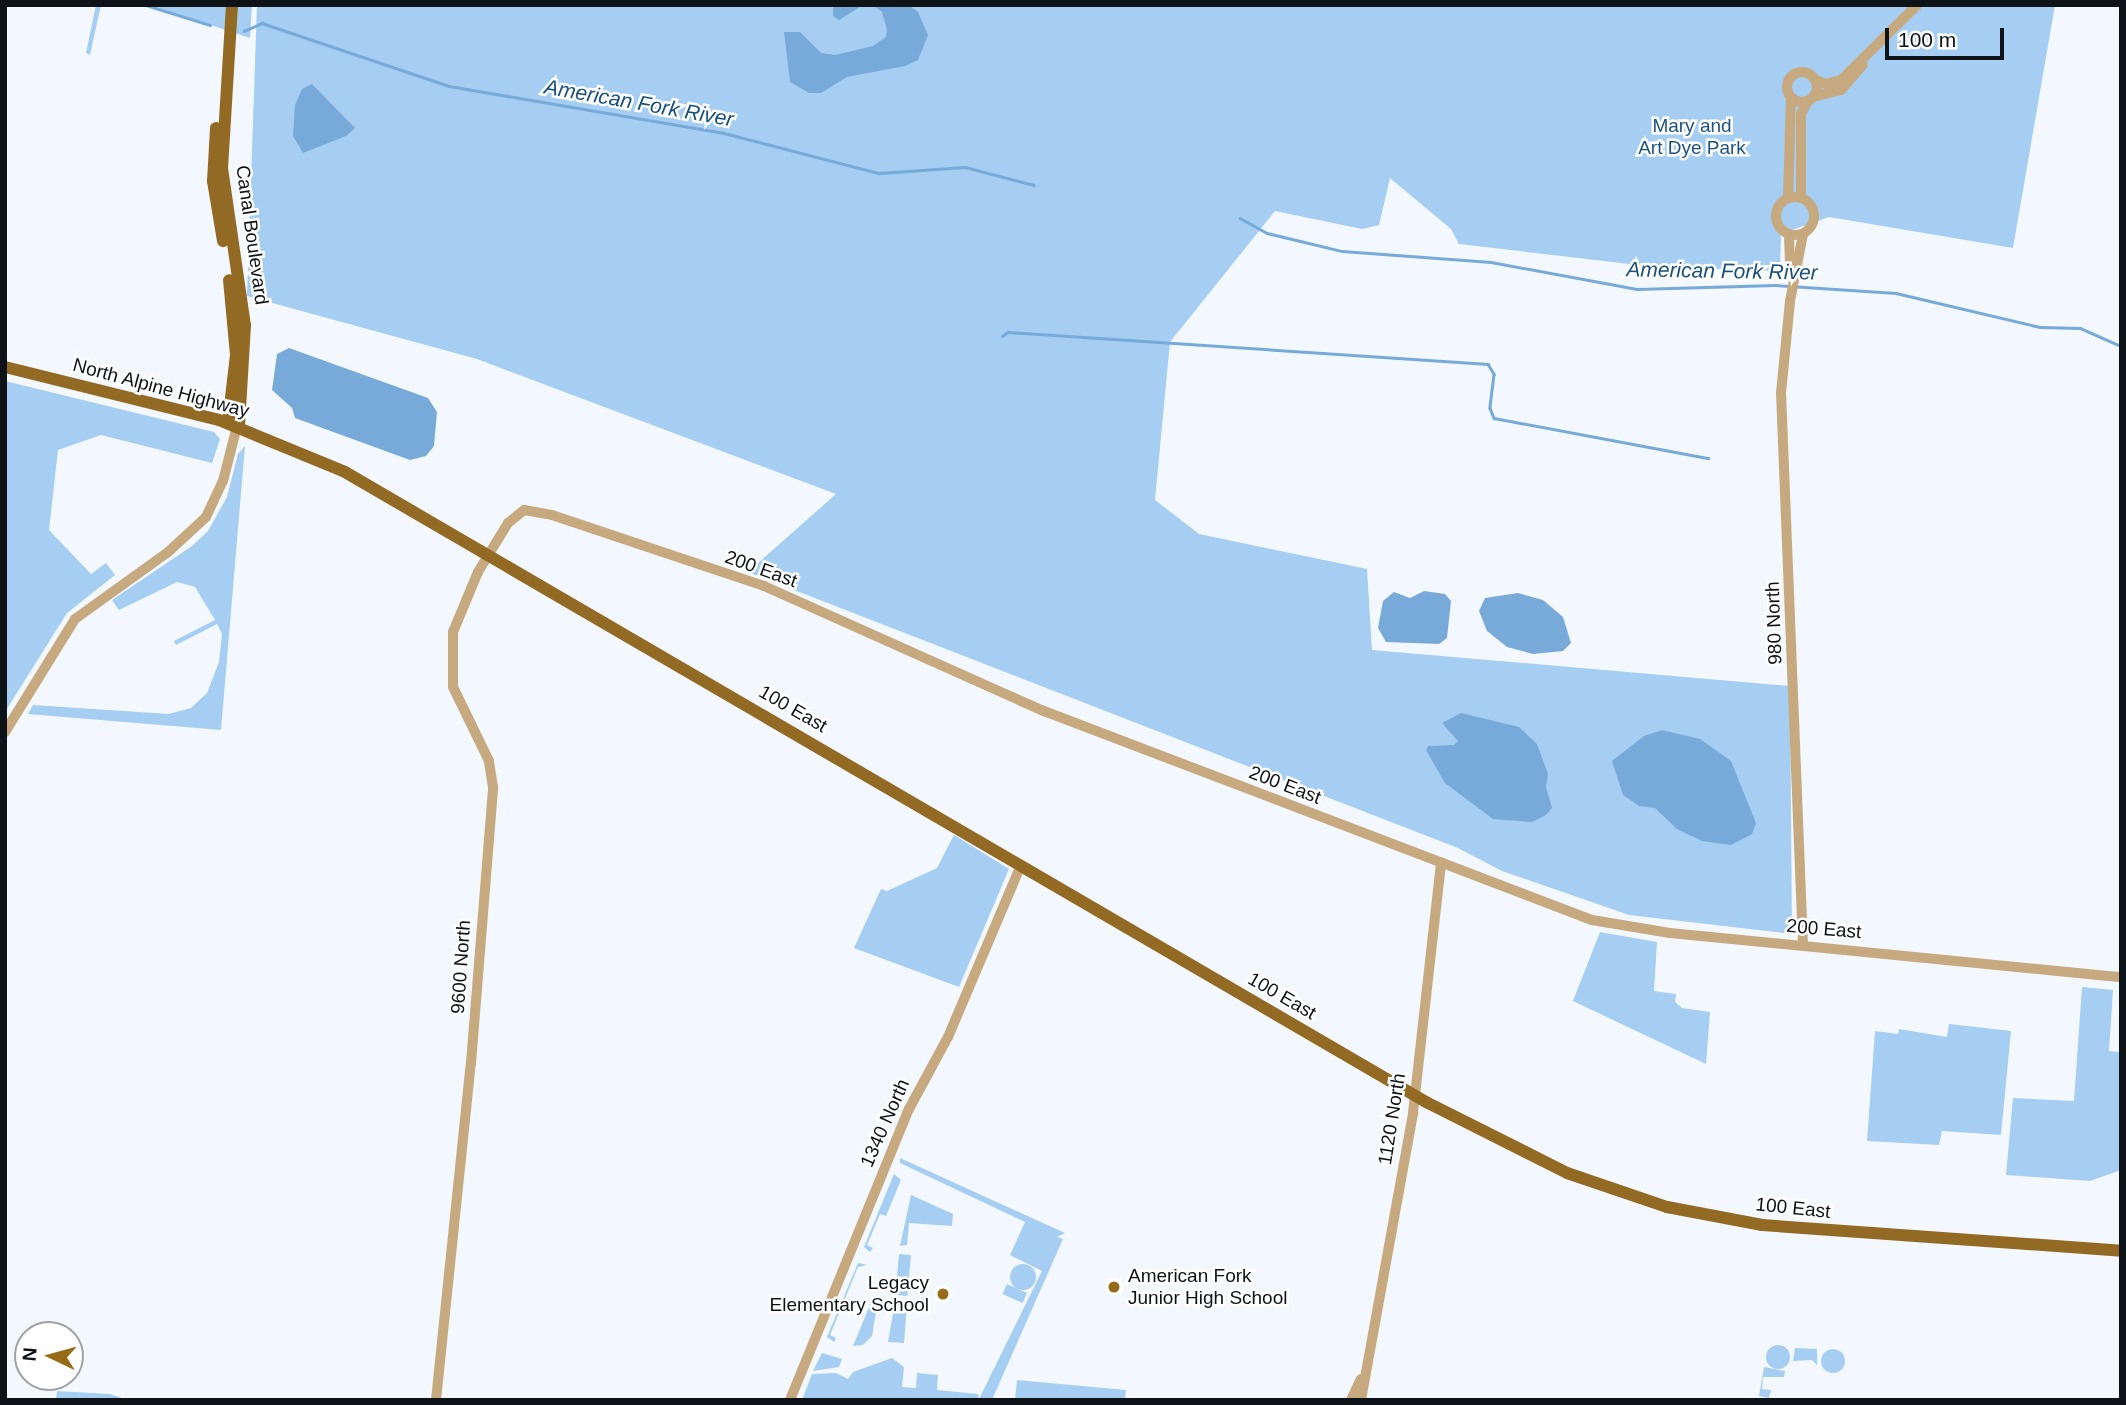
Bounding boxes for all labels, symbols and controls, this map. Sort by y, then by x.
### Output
scale bar [1888,14,2007,58]
text: 100 m [1898,28,1956,51]
water label: American Fork River [543,74,735,132]
park label: Mary and Art Dye Park [1638,115,1746,159]
street label: Canal Boulevard [231,164,273,306]
water label: American Fork River [1626,257,1818,285]
street label: North Alpine Highway [70,353,252,423]
street label: 200 East [722,545,800,593]
street label: 980 North [1761,581,1787,665]
street label: 100 East [755,680,831,738]
street label: 200 East [1246,761,1324,809]
street label: 200 East [1786,914,1862,944]
street label: 9600 North [446,919,476,1015]
street label: 100 East [1244,967,1320,1025]
street label: 1120 North [1373,1071,1411,1167]
street label: 1340 North [855,1075,915,1171]
street label: 100 East [1755,1193,1831,1223]
place label: American Fork Junior High School [1128,1265,1287,1309]
place label: Legacy Elementary School [770,1272,929,1316]
marker: American Fork Junior High School [1106,1279,1122,1295]
marker: Legacy Elementary School [935,1286,951,1302]
north arrow [14,1321,84,1391]
text: N [19,1347,41,1362]

